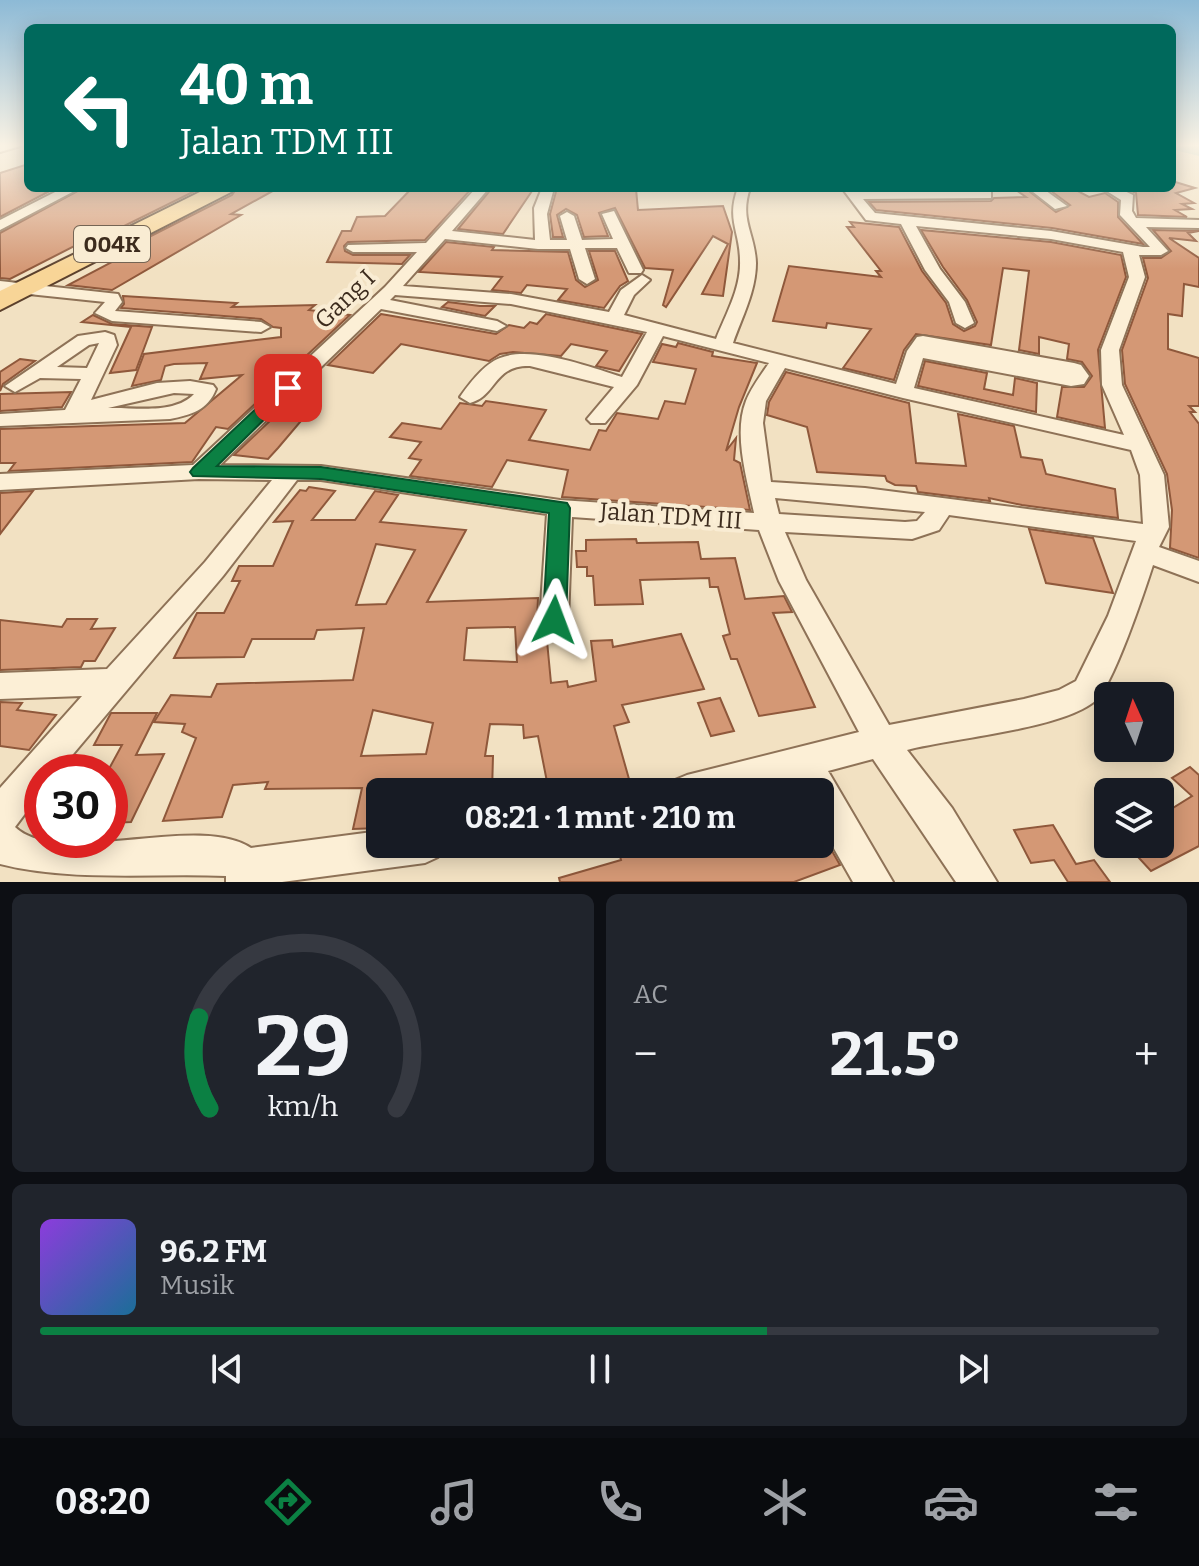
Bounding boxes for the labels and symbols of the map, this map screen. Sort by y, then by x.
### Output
road number: 004K [74,226,150,262]
street label: Gang I [309,264,381,334]
pin [254,354,322,422]
street label: Jalan TDM III [598,497,743,535]
position arrow [512,578,596,662]
north arrow [1094,682,1174,762]
speed limit sign: 30 [24,754,128,858]

